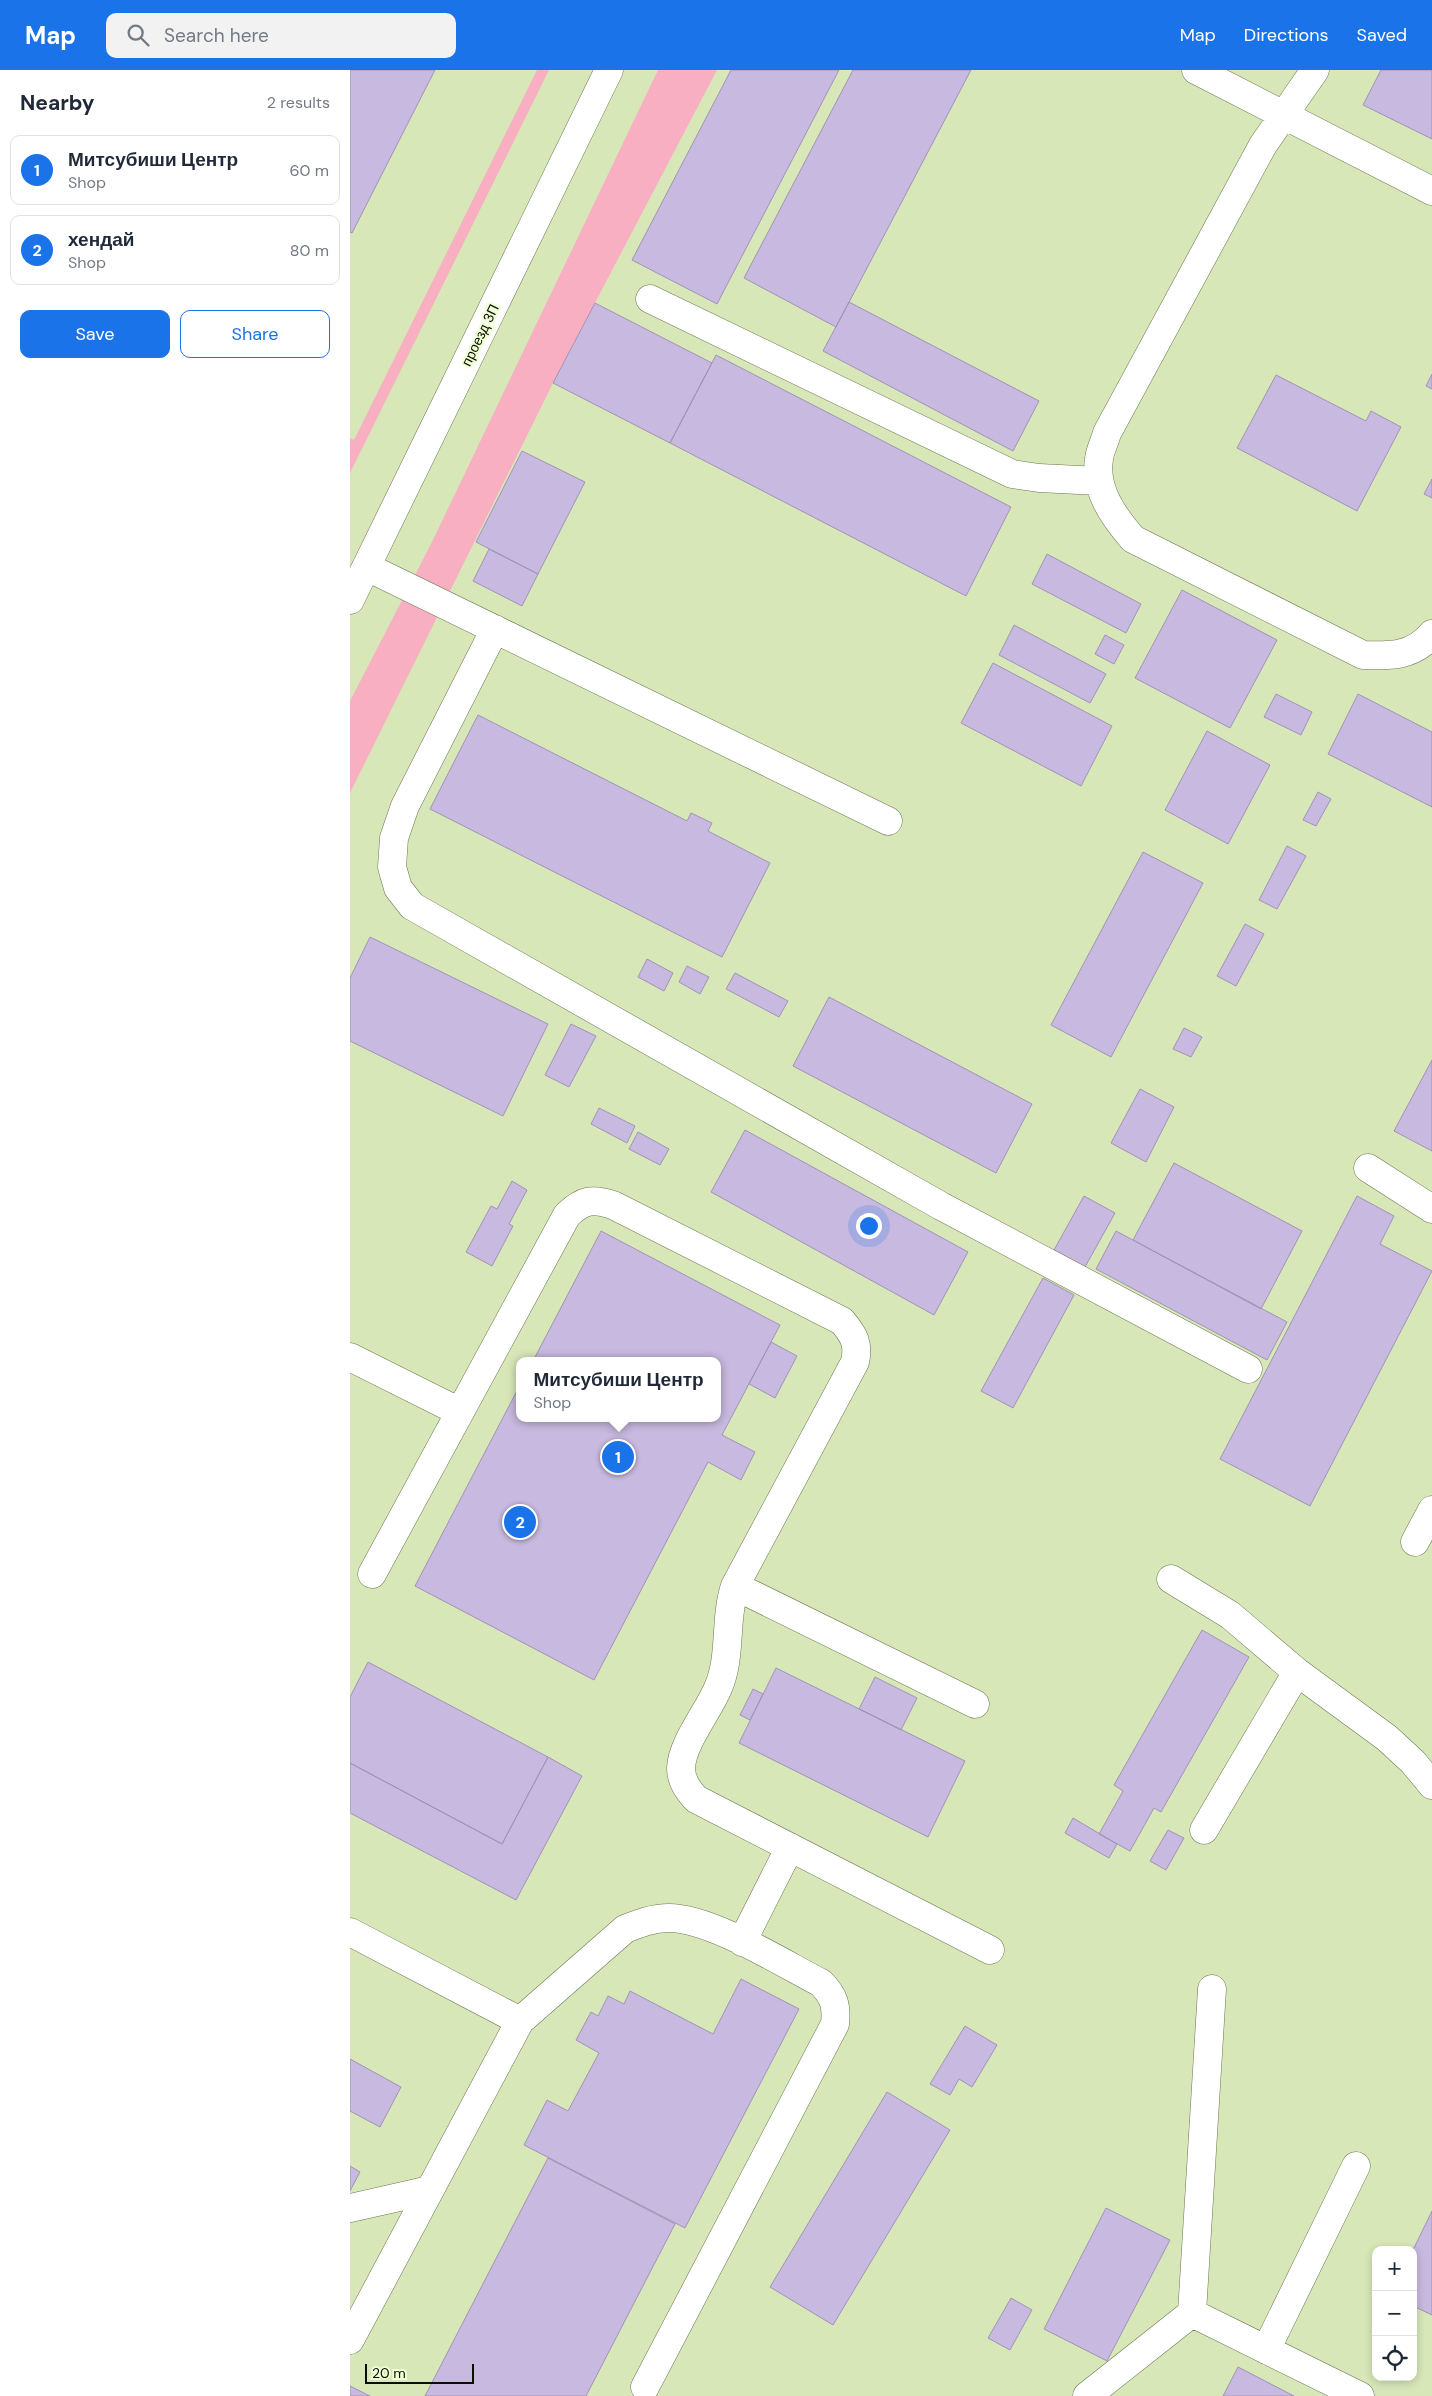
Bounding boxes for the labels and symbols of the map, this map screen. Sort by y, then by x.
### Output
street label: проезд 3П [457,301,503,369]
your location [856,1213,882,1239]
pin: 1 [602,1438,634,1476]
pin: 2 [504,1503,536,1541]
scale bar [365,2361,474,2384]

